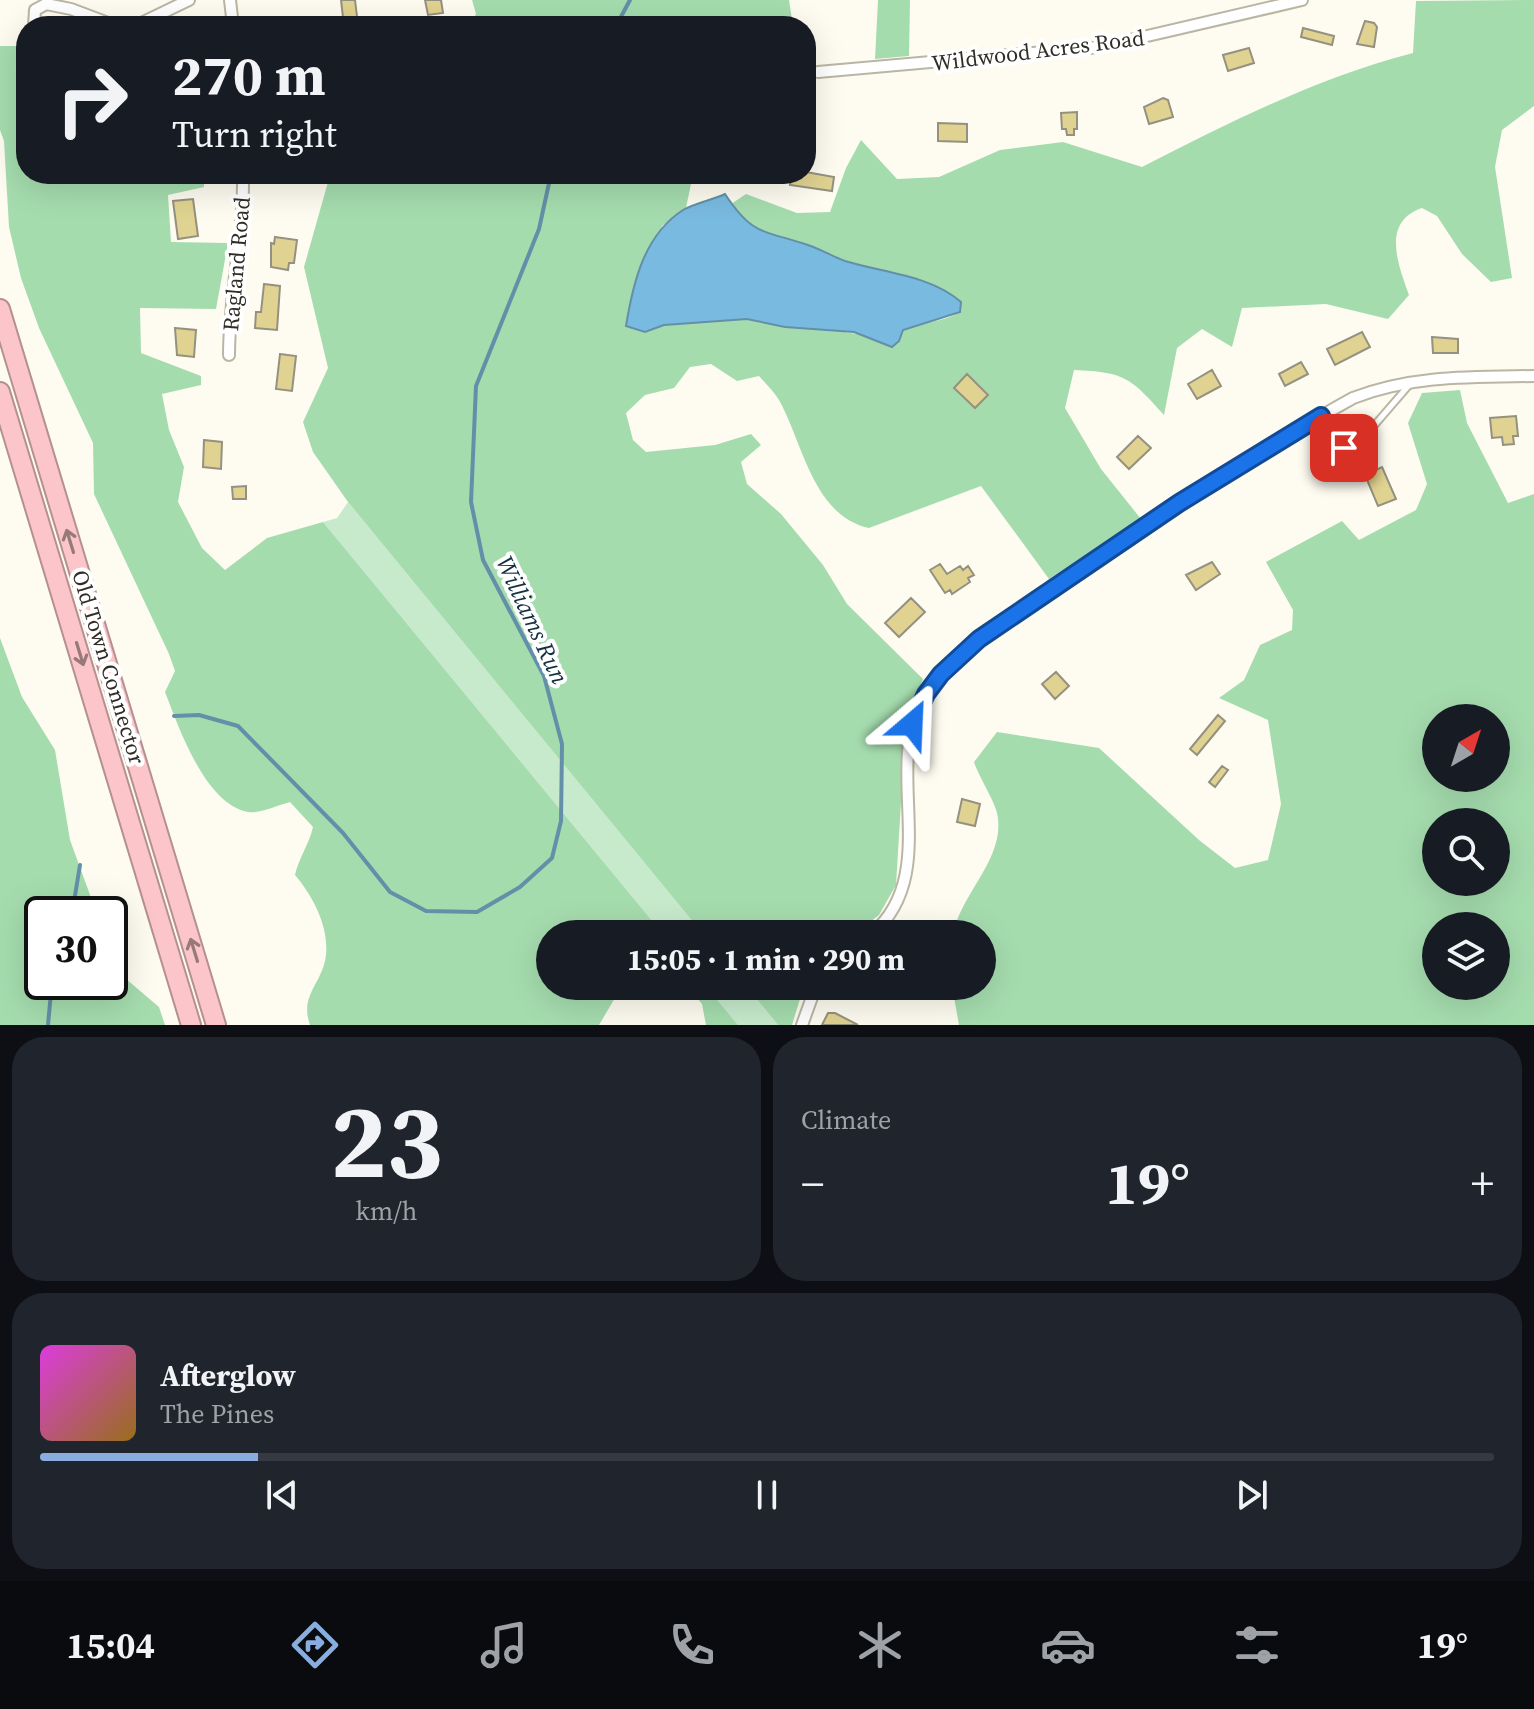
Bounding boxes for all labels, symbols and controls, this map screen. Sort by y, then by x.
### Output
street label: Wildwood Acres Road [930,22,1147,78]
text: 270 m [172,37,326,114]
icon: right [40,48,144,152]
text: Turn right [172,110,337,159]
street label: Ragland Road [215,195,257,332]
pin [1310,414,1378,482]
icon: arrive [1322,426,1366,470]
one-way arrow [62,528,77,554]
water label: Williams Run [488,550,577,690]
street label: Old Town Connector [65,566,153,768]
one-way arrow [73,641,88,667]
position arrow [870,682,954,766]
north arrow [1422,704,1510,792]
map controls [1422,704,1510,1000]
button: search [1422,808,1510,896]
speed limit sign: 30 [24,896,128,1000]
button: layers [1422,912,1510,1000]
one-way arrow [186,938,201,964]
text: 15:05 · 1 min · 290 m [627,939,905,980]
text: 23 [330,1069,443,1212]
text: Climate [801,1102,891,1138]
text: 19° [1105,1142,1190,1224]
text: − [801,1153,824,1214]
text: + [1471,1153,1494,1214]
text: km/h [356,1193,417,1229]
text: Afterglow [160,1355,296,1396]
text: The Pines [160,1396,274,1432]
icon: previous [260,1473,304,1517]
icon: pause [745,1473,789,1517]
icon: next [1230,1473,1274,1517]
icon: directions [287,1617,343,1673]
icon: music [476,1617,532,1673]
icon: phone [664,1617,720,1673]
icon: climate [852,1617,908,1673]
icon: car [1040,1617,1096,1673]
icon: filters [1229,1617,1285,1673]
text: 15:04 [66,1621,155,1670]
text: 19° [1417,1621,1468,1670]

